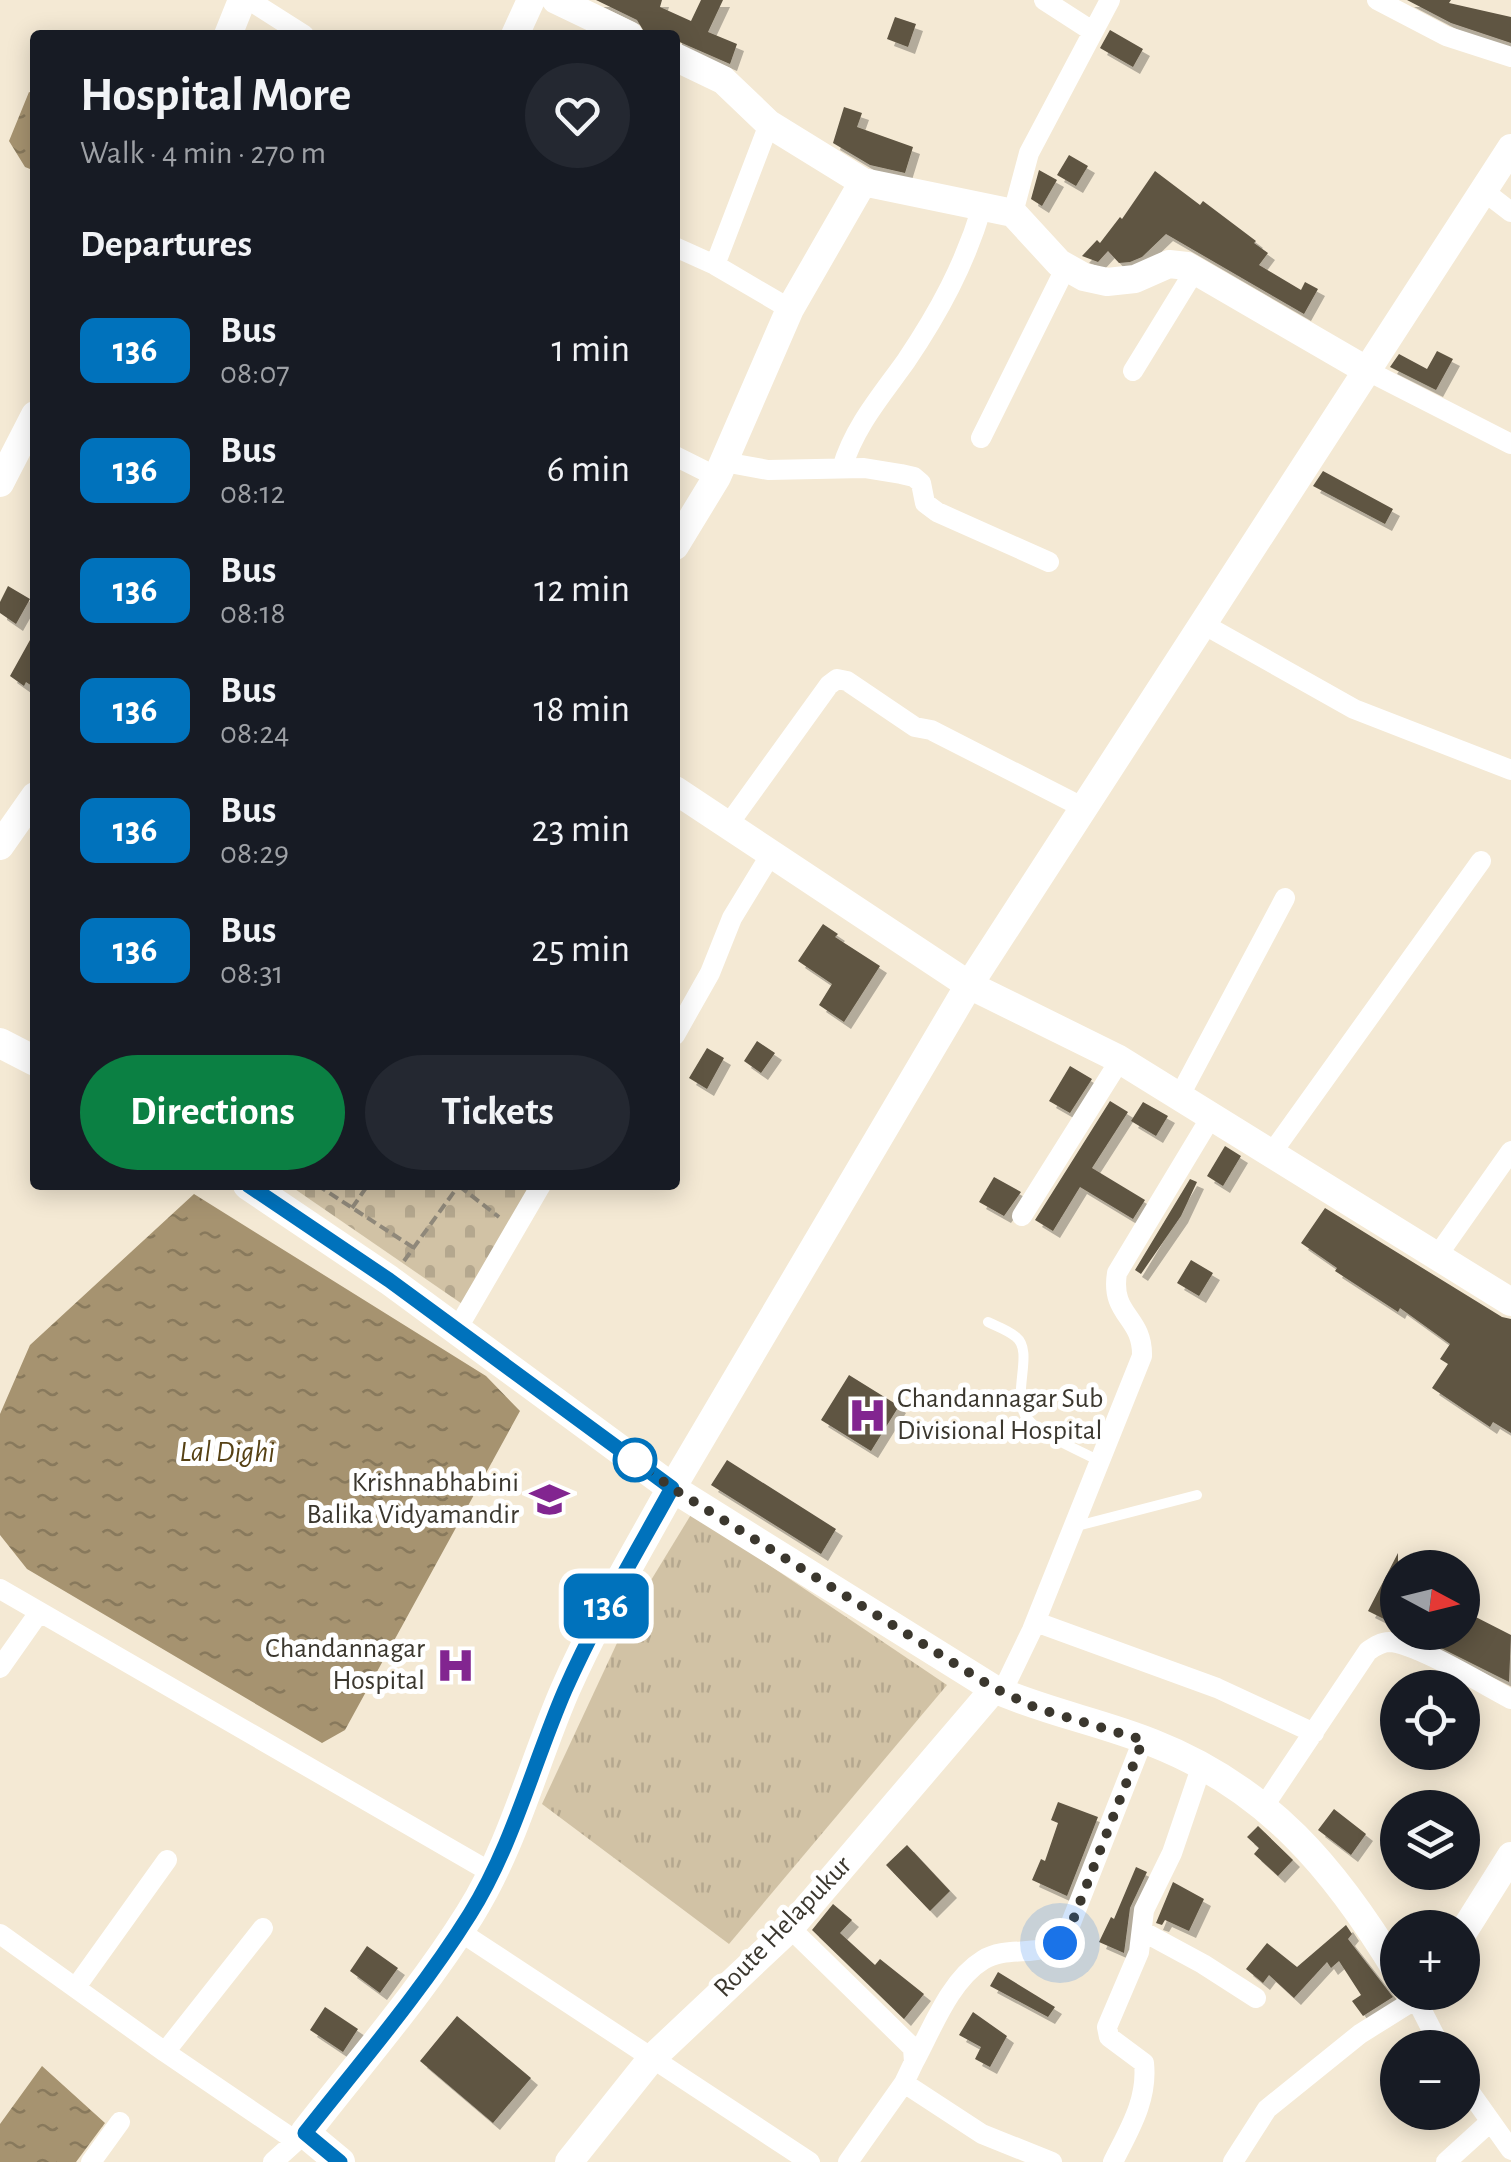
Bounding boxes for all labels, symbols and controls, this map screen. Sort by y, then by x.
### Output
button: heart [525,63,630,168]
text: Hospital More [80,72,351,120]
text: Walk · 4 min · 270 m [80,137,326,169]
text: Departures [80,226,252,264]
text: Bus [220,312,276,350]
text: 1 min [551,331,630,369]
text: 136 [113,333,157,368]
text: 08:07 [220,357,290,389]
text: Bus [220,432,276,470]
text: 6 min [547,451,630,489]
text: 136 [113,453,157,488]
text: 08:12 [220,477,285,509]
text: Bus [220,552,276,590]
text: 12 min [534,571,630,609]
text: 136 [113,573,157,608]
text: 08:18 [220,597,286,629]
text: Bus [220,672,276,710]
text: 18 min [533,691,630,729]
text: 136 [113,693,157,728]
text: 08:24 [220,717,289,749]
text: Bus [220,792,276,830]
text: 23 min [532,811,630,849]
text: 136 [113,813,157,848]
text: 08:29 [220,837,289,869]
text: Bus [220,912,276,950]
text: 25 min [531,931,630,969]
text: 136 [113,933,157,968]
text: 08:31 [220,957,284,989]
button: Directions [80,1055,345,1170]
button: Tickets [365,1055,630,1170]
place label: Chandannagar Sub Divisional Hospital [897,1385,1103,1445]
hospital icon: Chandannagar Sub Divisional Hospital [846,1394,888,1436]
water label: Lal Dighi [179,1437,275,1467]
unlabelled marker [614,1439,656,1481]
place label: Krishnabhabini Balika Vidyamandir [307,1469,519,1529]
school or university icon: Krishnabhabini Balika Vidyamandir [528,1478,570,1520]
north arrow [1380,1550,1480,1650]
map controls [1380,1550,1480,2130]
line badge: 136 [548,1574,664,1638]
text: 136 [584,1589,628,1624]
place label: Chandannagar Hospital [265,1635,425,1695]
hospital icon: Chandannagar Hospital [434,1644,476,1686]
button: locate [1380,1670,1480,1770]
button: layers [1380,1790,1480,1890]
street label: Route Helapukur [709,1851,857,2003]
button: + [1380,1910,1480,2010]
your location [1035,1918,1085,1968]
button: − [1380,2030,1480,2130]

